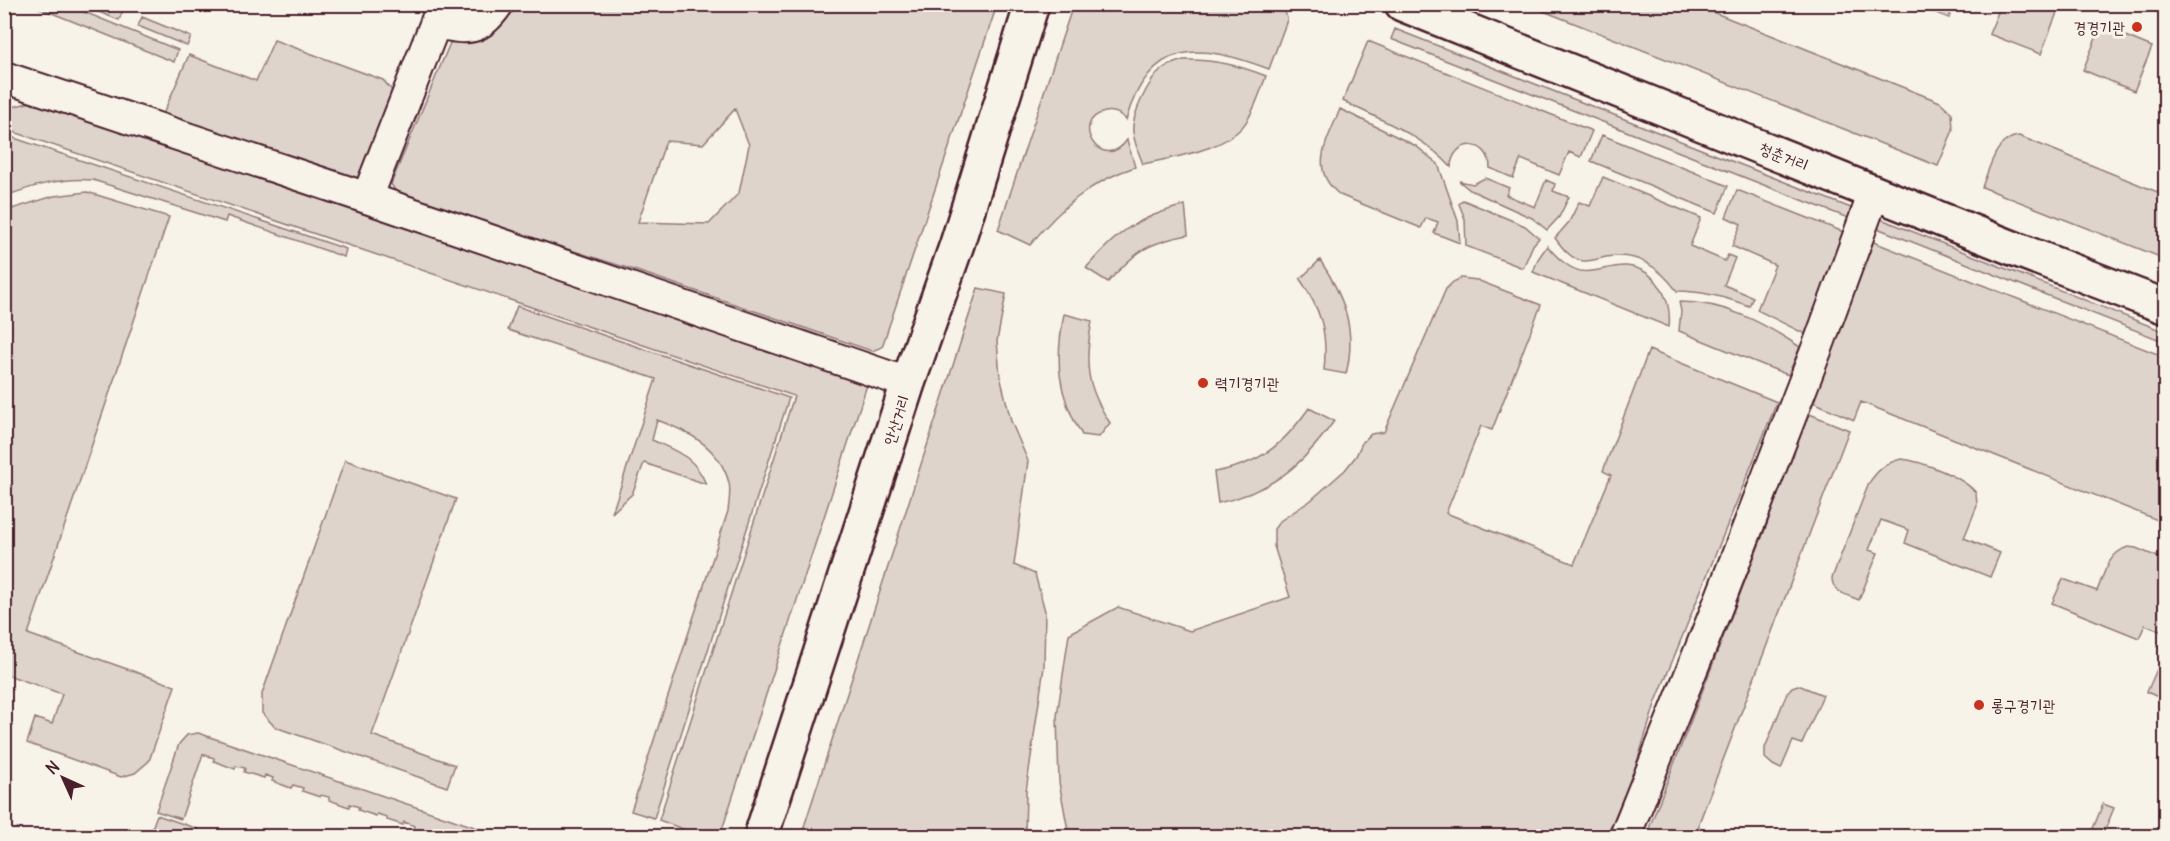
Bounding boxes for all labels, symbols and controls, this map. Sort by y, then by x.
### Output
place label: 경경기관 [2074,17,2125,37]
marker: 경경기관 [2130,20,2144,34]
street label: 청춘거리 [1756,137,1812,175]
place label: 력기경기관 [1215,373,1280,393]
marker: 력기경기관 [1196,376,1210,390]
street label: 안산거리 [879,392,913,448]
place label: 롱구경기관 [1991,695,2056,715]
marker: 롱구경기관 [1972,698,1986,712]
north arrow [33,748,93,808]
text: N [41,756,63,778]

